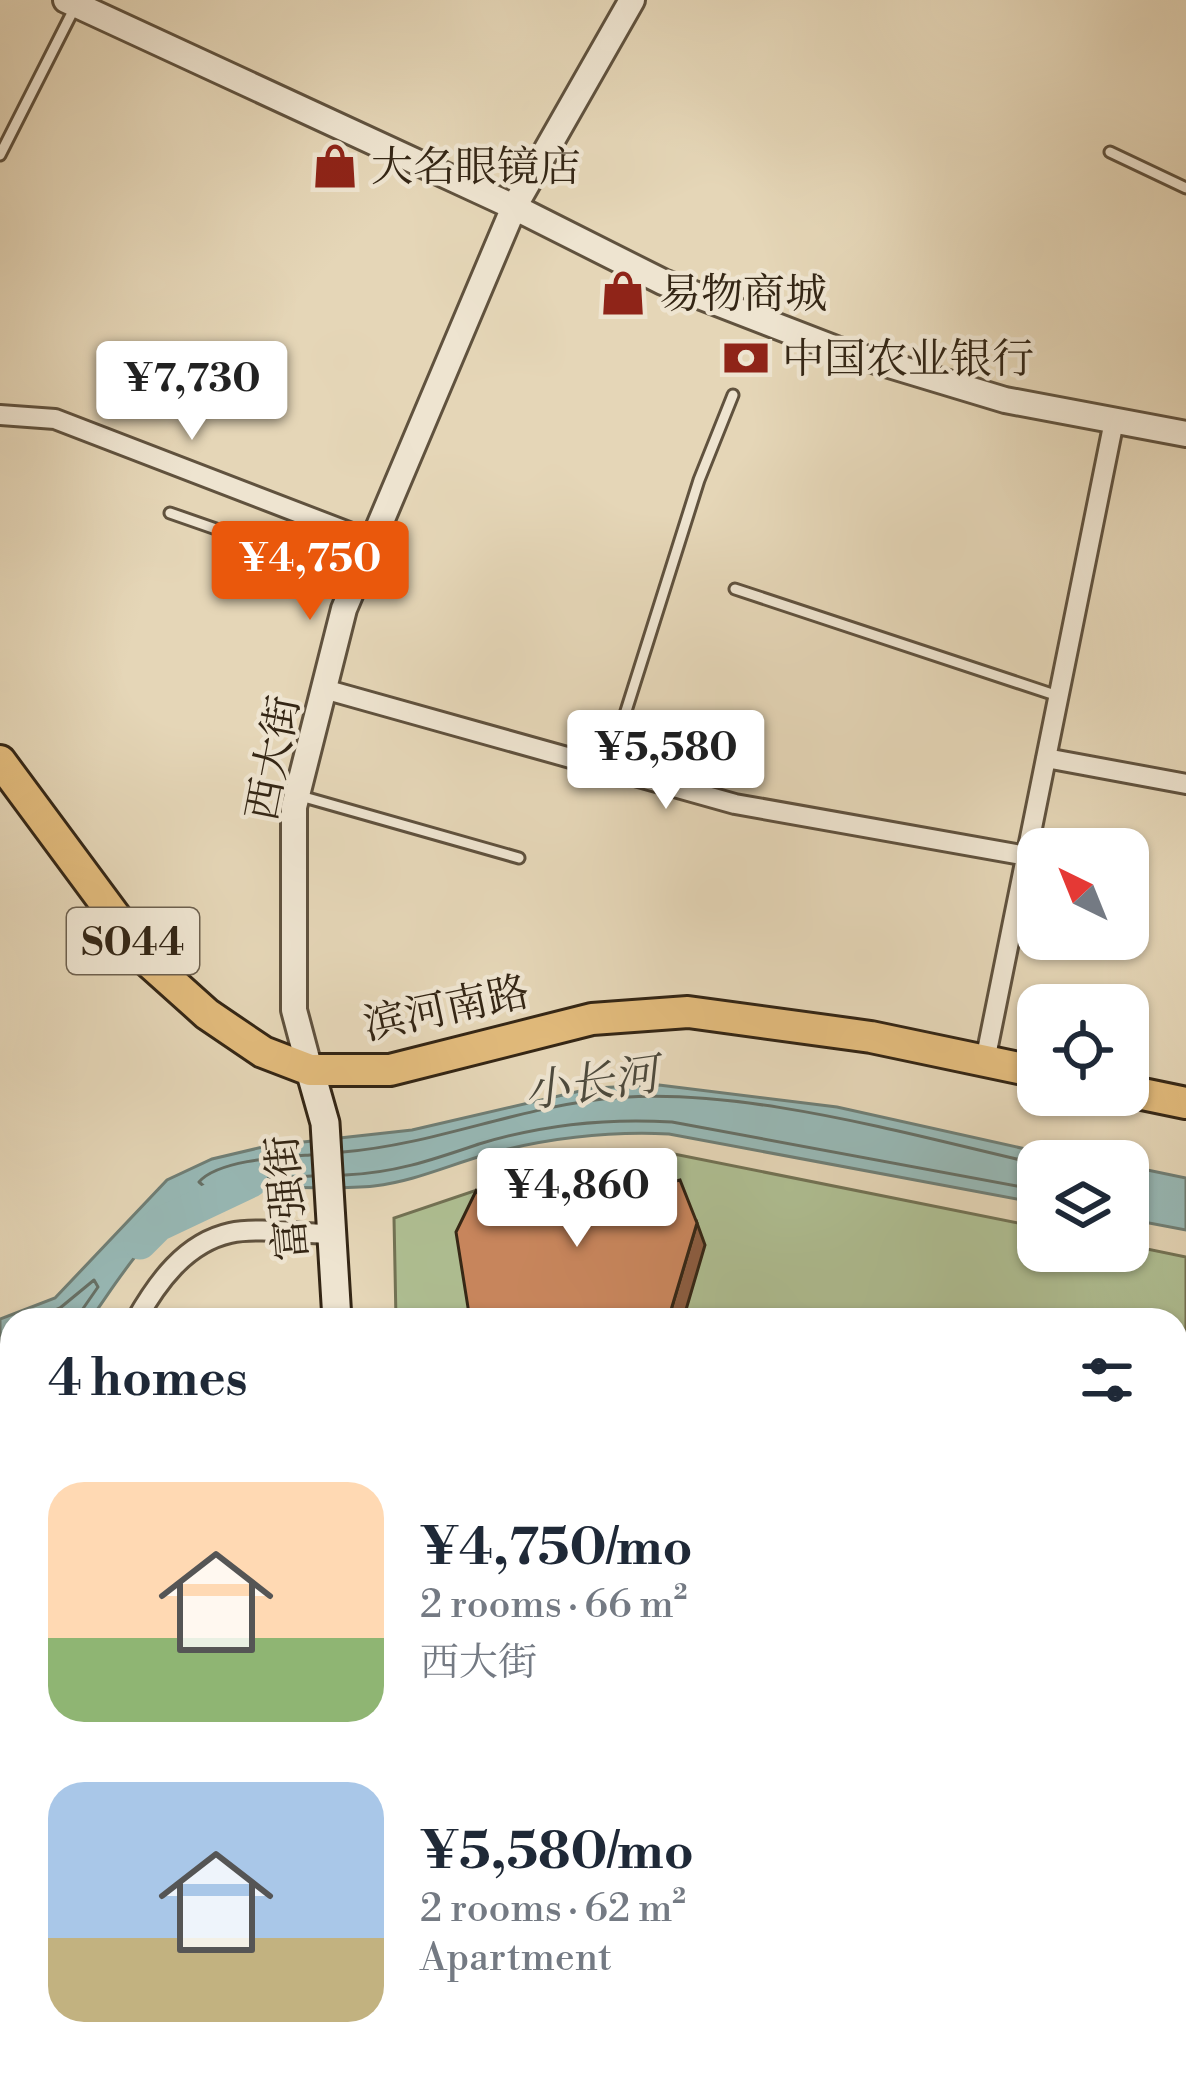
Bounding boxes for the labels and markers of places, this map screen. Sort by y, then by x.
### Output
shop icon: 大名眼镜店 [310,141,360,191]
place label: 大名眼镜店 [371,142,581,195]
shop icon: 易物商城 [598,268,648,318]
place label: 易物商城 [659,269,827,322]
bank icon: 中国农业银行 [721,333,771,383]
place label: 中国农业银行 [782,334,1034,387]
pin: ¥7,730 [94,341,290,443]
pin: ¥4,750 [212,521,408,623]
pin: ¥5,580 [568,710,764,812]
pin: ¥4,860 [479,1148,675,1250]

